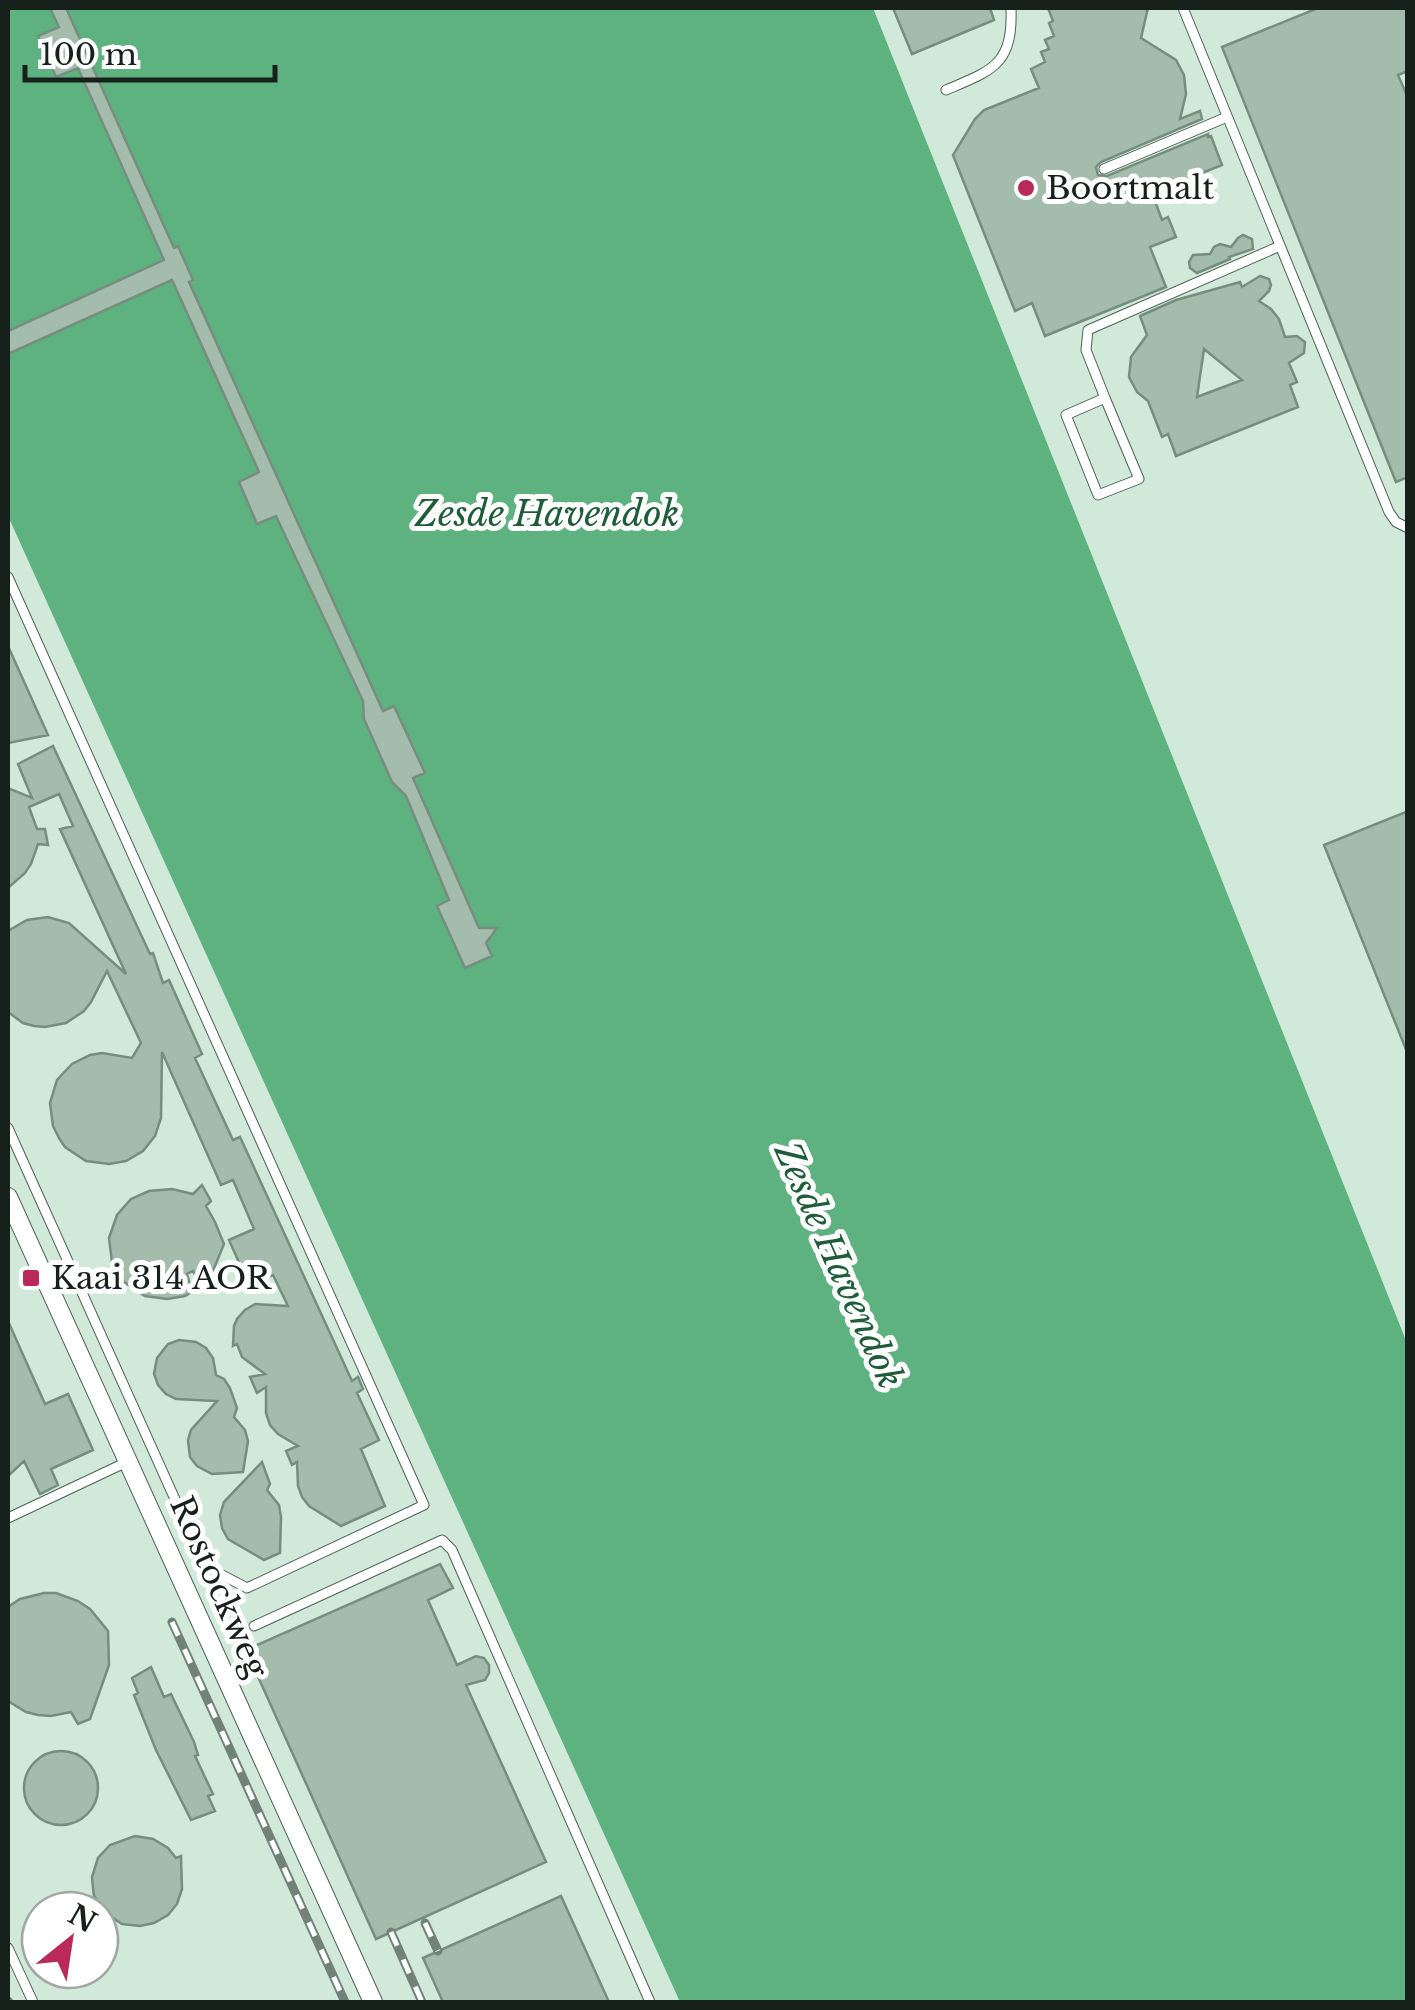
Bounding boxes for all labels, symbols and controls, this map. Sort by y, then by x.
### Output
scale bar [25,20,275,82]
text: 100 m [40,36,137,73]
place label: Boortmalt [1046,168,1214,208]
marker: Boortmalt [1015,177,1037,199]
water label: Zesde Havendok [413,492,680,535]
water label: Zesde Havendok [765,1134,913,1395]
place label: Kaai 314 AOR [51,1258,273,1298]
marker: Kaai 314 AOR [20,1267,42,1289]
street label: Rostockweg [161,1490,277,1685]
north arrow [20,1890,120,1990]
text: N [62,1897,102,1941]

